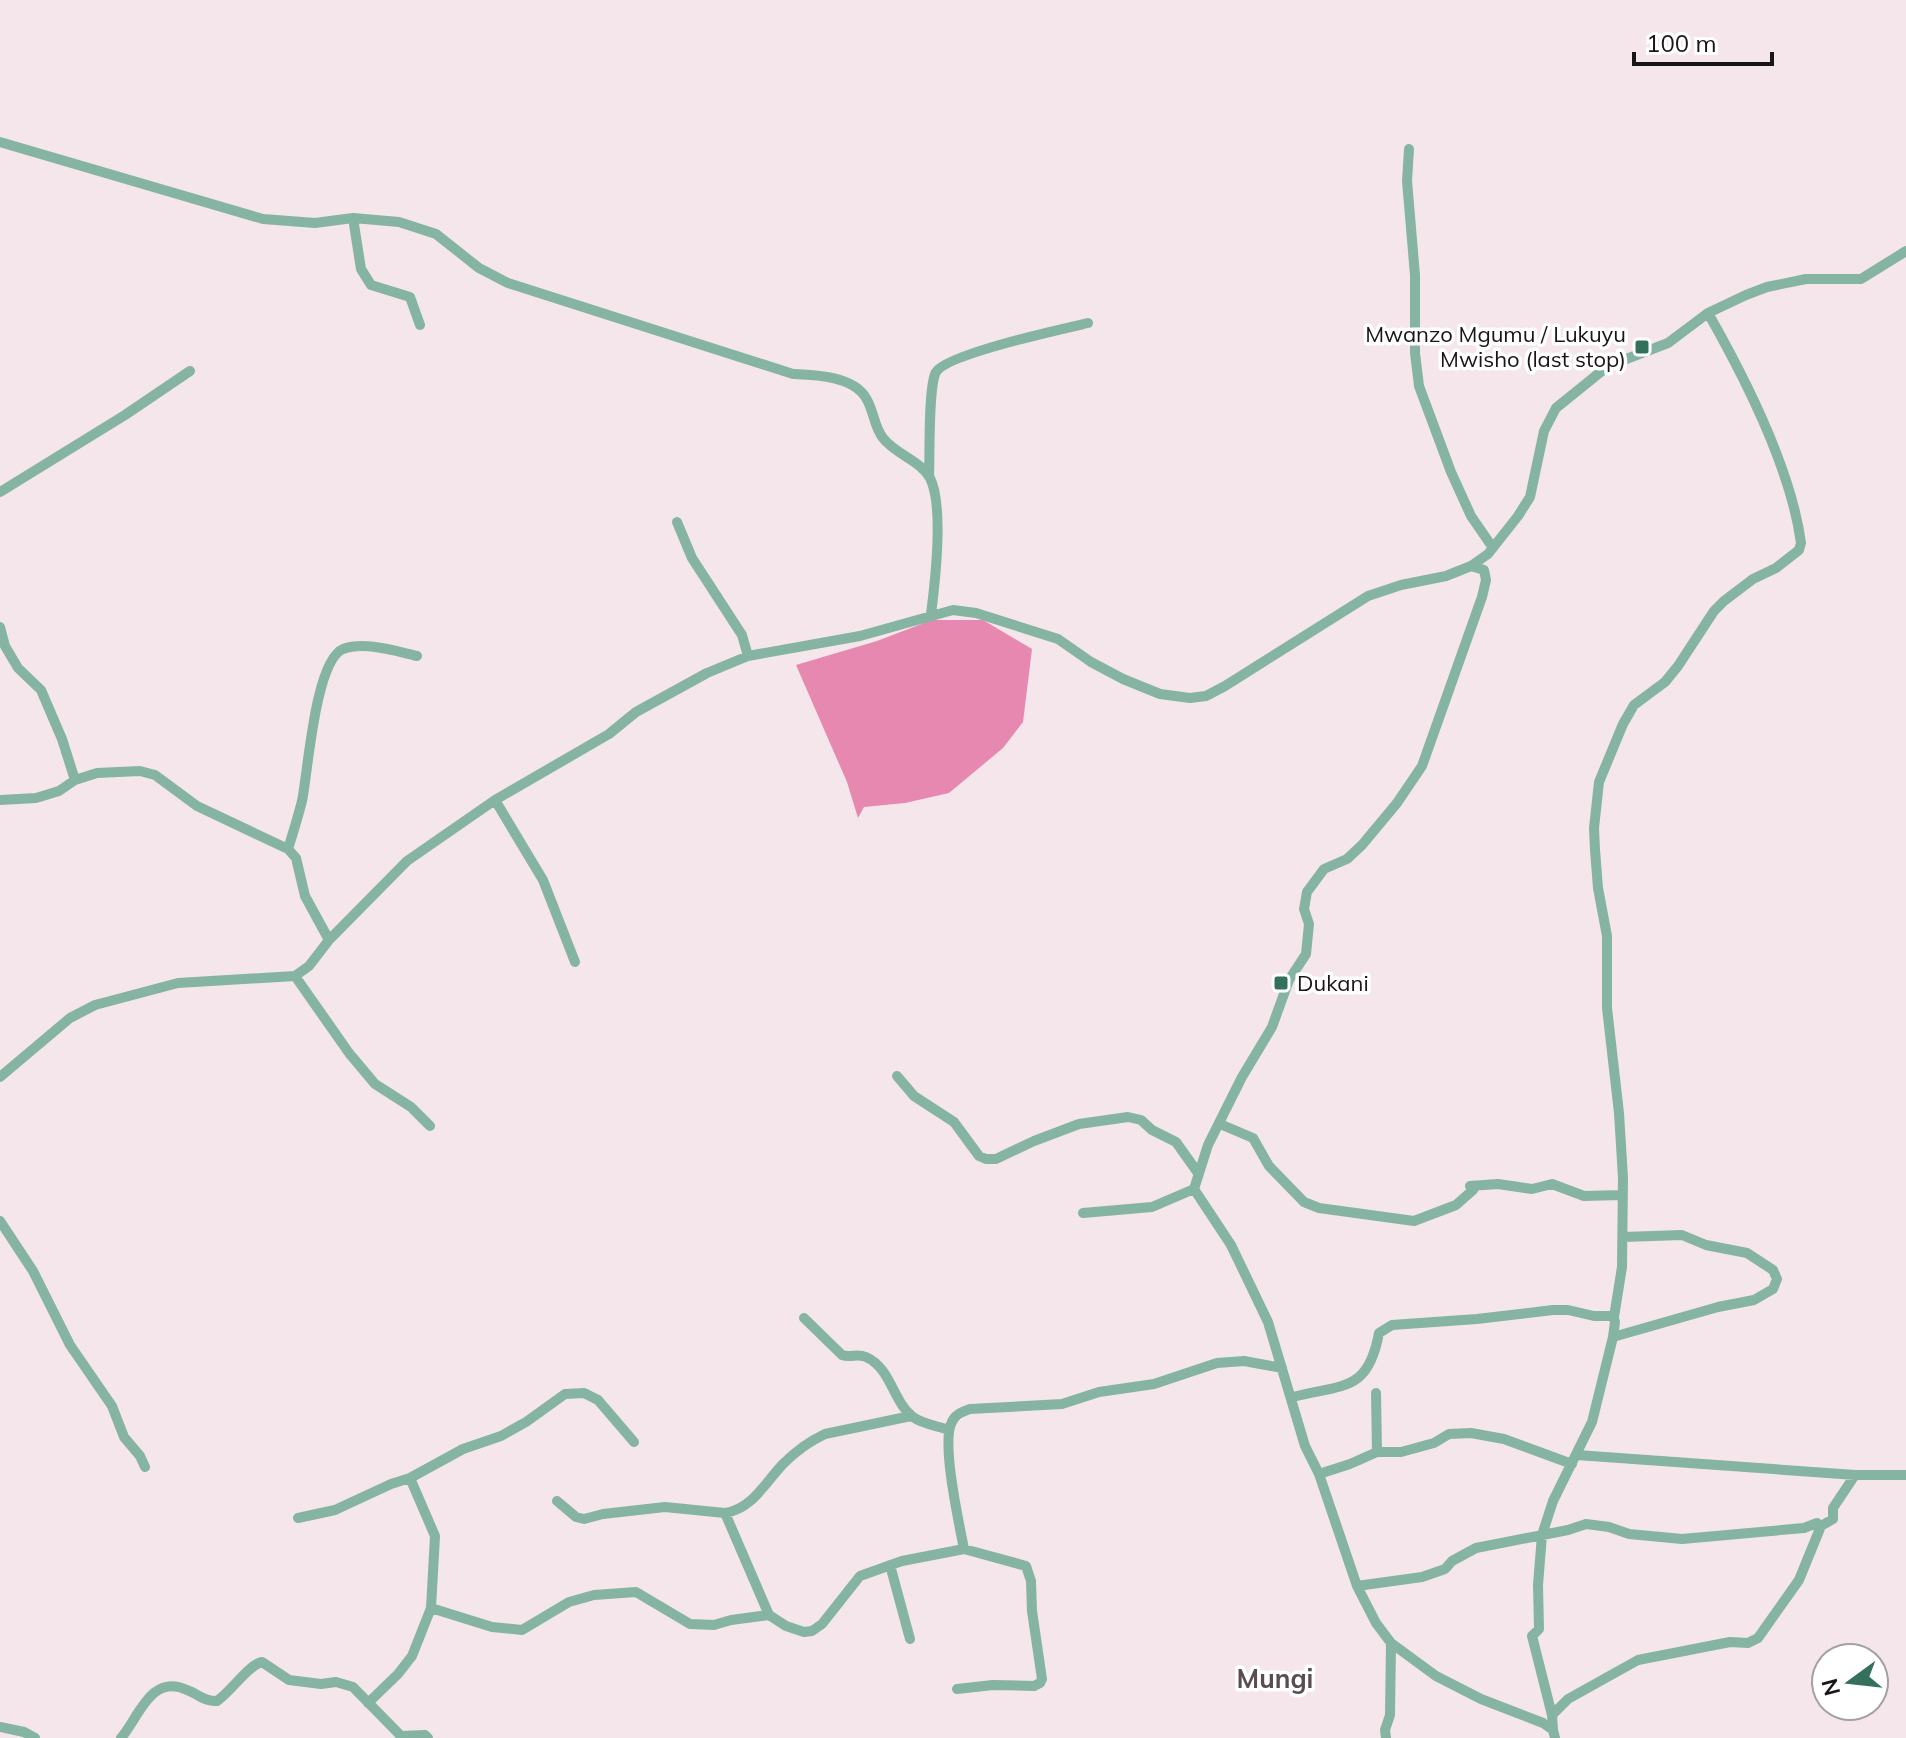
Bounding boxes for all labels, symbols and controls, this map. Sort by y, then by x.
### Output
scale bar [1634,16,1772,66]
text: 100 m [1646,28,1717,58]
place label: Mwanzo Mgumu / Lukuyu Mwisho (last stop) [1365,320,1626,373]
marker: Mwanzo Mgumu / Lukuyu Mwisho (last stop) [1633,338,1651,356]
place label: Dukani [1297,969,1369,997]
marker: Dukani [1272,974,1290,992]
north arrow [1810,1642,1890,1722]
district label: Mungi [1237,1662,1313,1695]
text: N [1815,1676,1846,1699]

